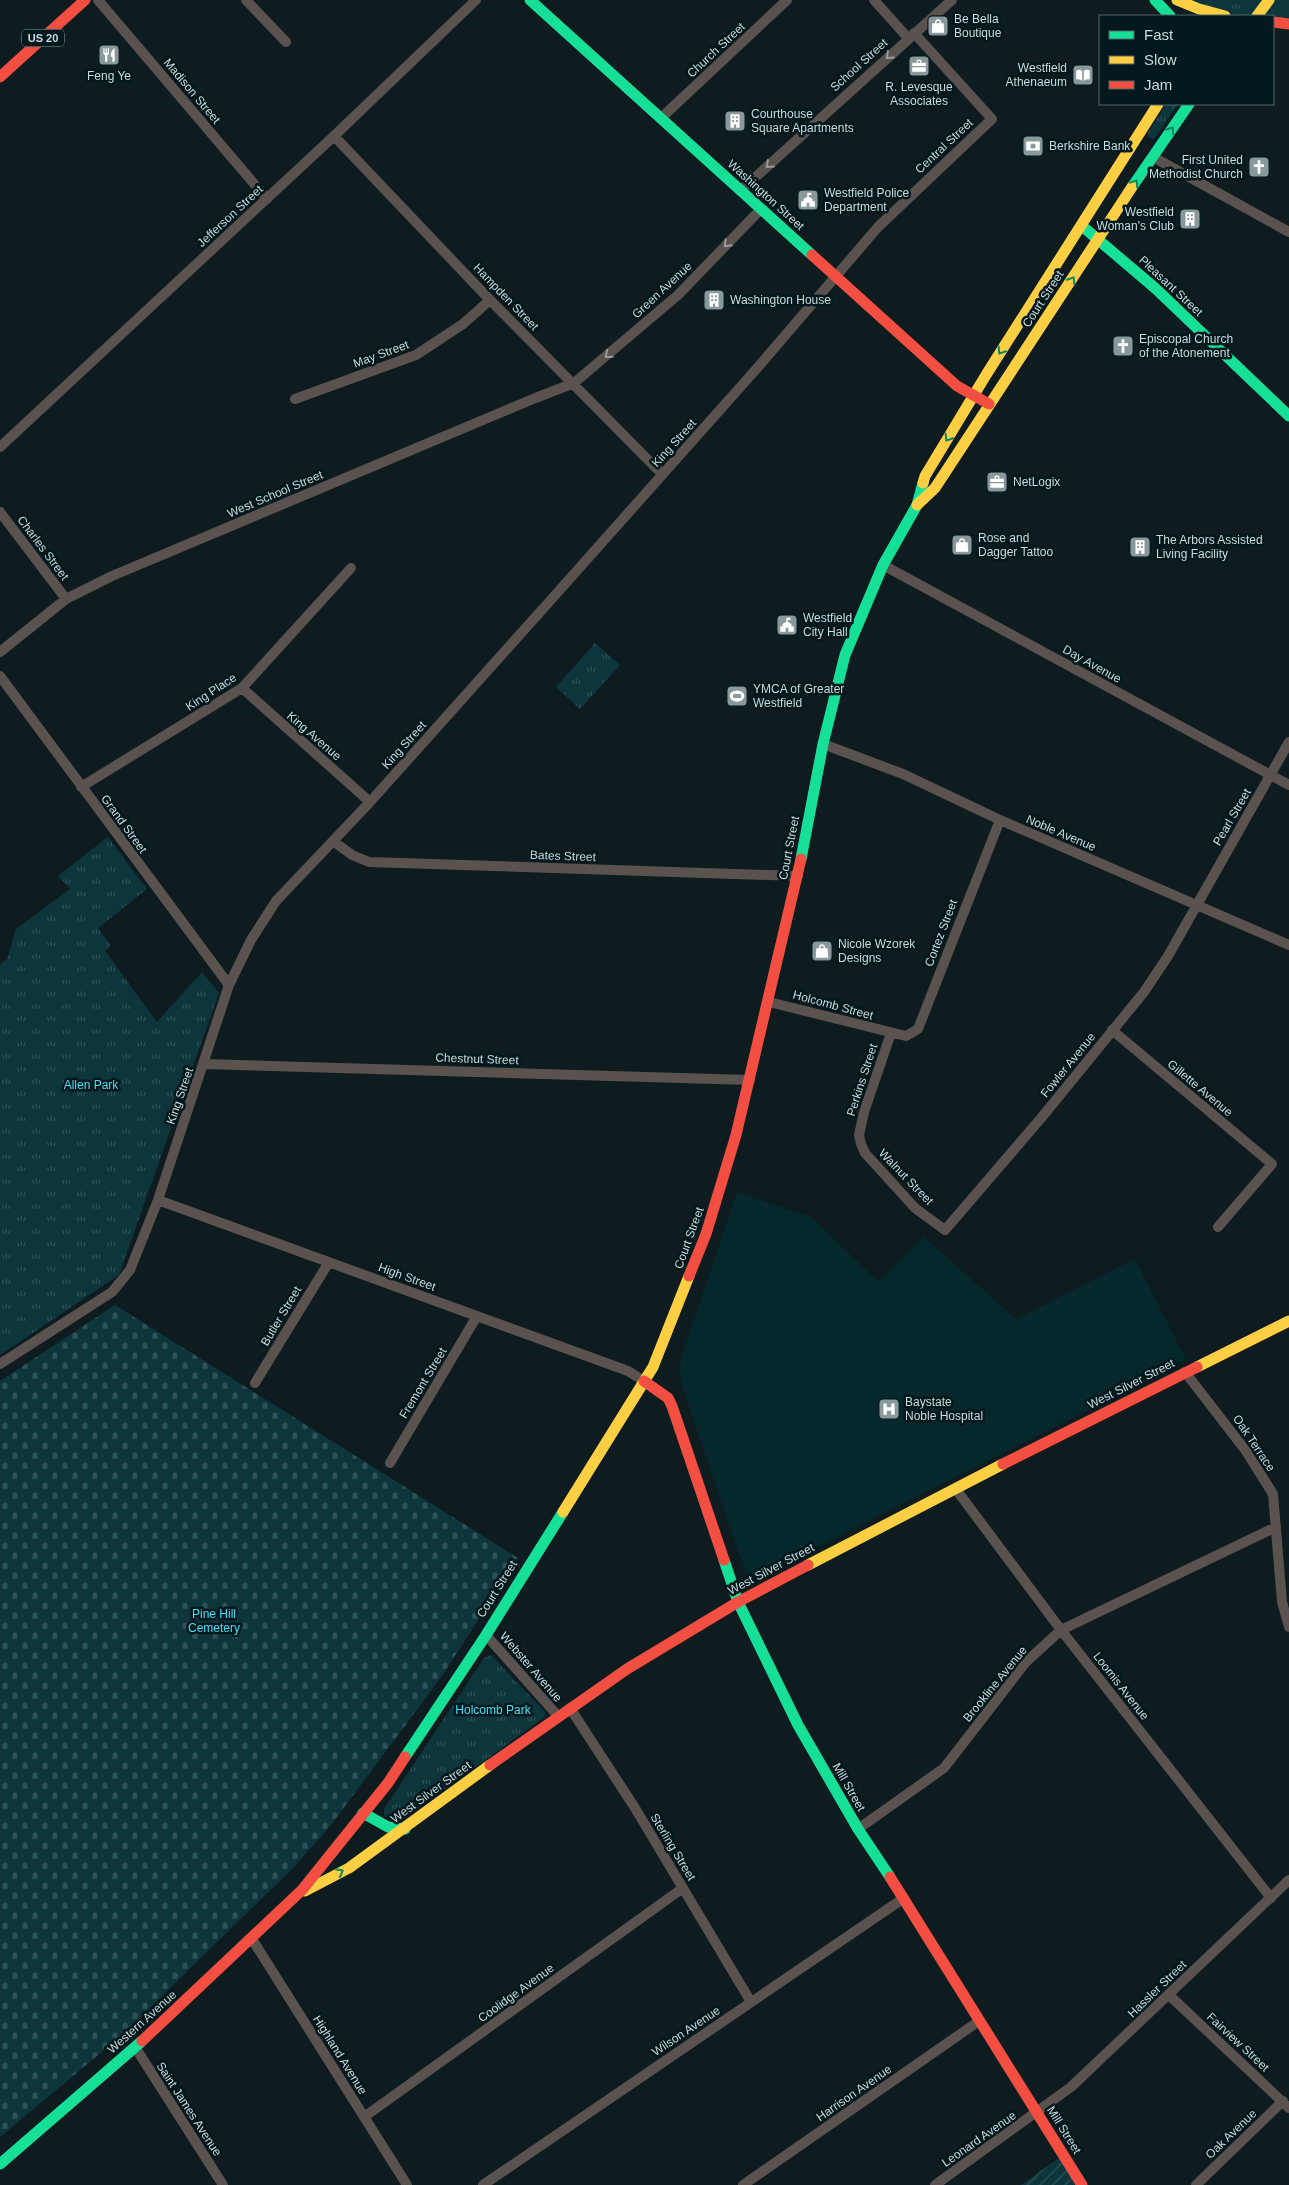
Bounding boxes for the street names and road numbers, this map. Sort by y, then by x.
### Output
street label: Church Street [684,19,748,80]
road number: US 20 [22,29,64,46]
street label: School Street [828,35,891,94]
street label: Madison Street [161,56,224,127]
street label: Central Street [912,115,976,176]
street label: Washington Street [725,157,808,234]
street label: Jefferson Street [194,182,266,250]
street label: Pleasant Street [1136,253,1206,320]
street label: Green Avenue [629,259,695,321]
street label: Hampden Street [471,261,542,334]
street label: Court Street [1020,268,1067,330]
street label: May Street [351,337,411,371]
street label: King Street [649,416,700,470]
street label: West School Street [225,467,326,520]
street label: Charles Street [14,513,72,583]
street label: Day Avenue [1060,642,1124,686]
street label: King Place [183,670,239,713]
street label: King Avenue [284,709,344,764]
street label: King Street [379,718,430,772]
street label: Pearl Street [1210,785,1254,848]
street label: Grand Street [98,792,150,856]
street label: Noble Avenue [1024,812,1098,854]
street label: Court Street [776,814,802,881]
street label: Bates Street [530,848,597,864]
street label: Cortez Street [922,897,960,969]
street label: Holcomb Street [791,988,875,1023]
street label: Fowler Avenue [1038,1030,1099,1100]
street label: Perkins Street [844,1041,881,1118]
street label: Chestnut Street [435,1051,520,1067]
street label: Gillette Avenue [1165,1057,1236,1119]
street label: King Street [164,1065,196,1126]
street label: Walnut Street [876,1146,937,1208]
street label: Court Street [671,1205,707,1271]
street label: High Street [376,1260,438,1294]
street label: Butler Street [258,1283,305,1348]
street label: Fremont Street [396,1345,450,1421]
street label: West Silver Street [1085,1356,1177,1412]
street label: Oak Terrace [1230,1412,1278,1474]
street label: West Silver Street [725,1540,817,1598]
street label: Court Street [474,1557,520,1620]
street label: Webster Avenue [497,1629,565,1705]
street label: Brookline Avenue [960,1643,1030,1725]
street label: Loomis Avenue [1090,1649,1152,1723]
street label: West Silver Street [388,1758,474,1826]
street label: Mill Street [830,1760,869,1814]
street label: Sterling Street [647,1811,699,1884]
street label: Hassler Street [1125,1957,1190,2020]
street label: Coolidge Avenue [475,1961,557,2025]
street label: Western Avenue [105,1987,179,2057]
street label: Wilson Avenue [649,2003,723,2059]
street label: Fairview Street [1204,2010,1273,2075]
street label: Highland Avenue [310,2013,370,2097]
street label: Saint James Avenue [153,2059,225,2159]
street label: Harrison Avenue [814,2062,895,2124]
street label: Mill Street [1044,2104,1084,2157]
street label: Oak Avenue [1203,2106,1260,2162]
street label: Leonard Avenue [939,2108,1019,2170]

